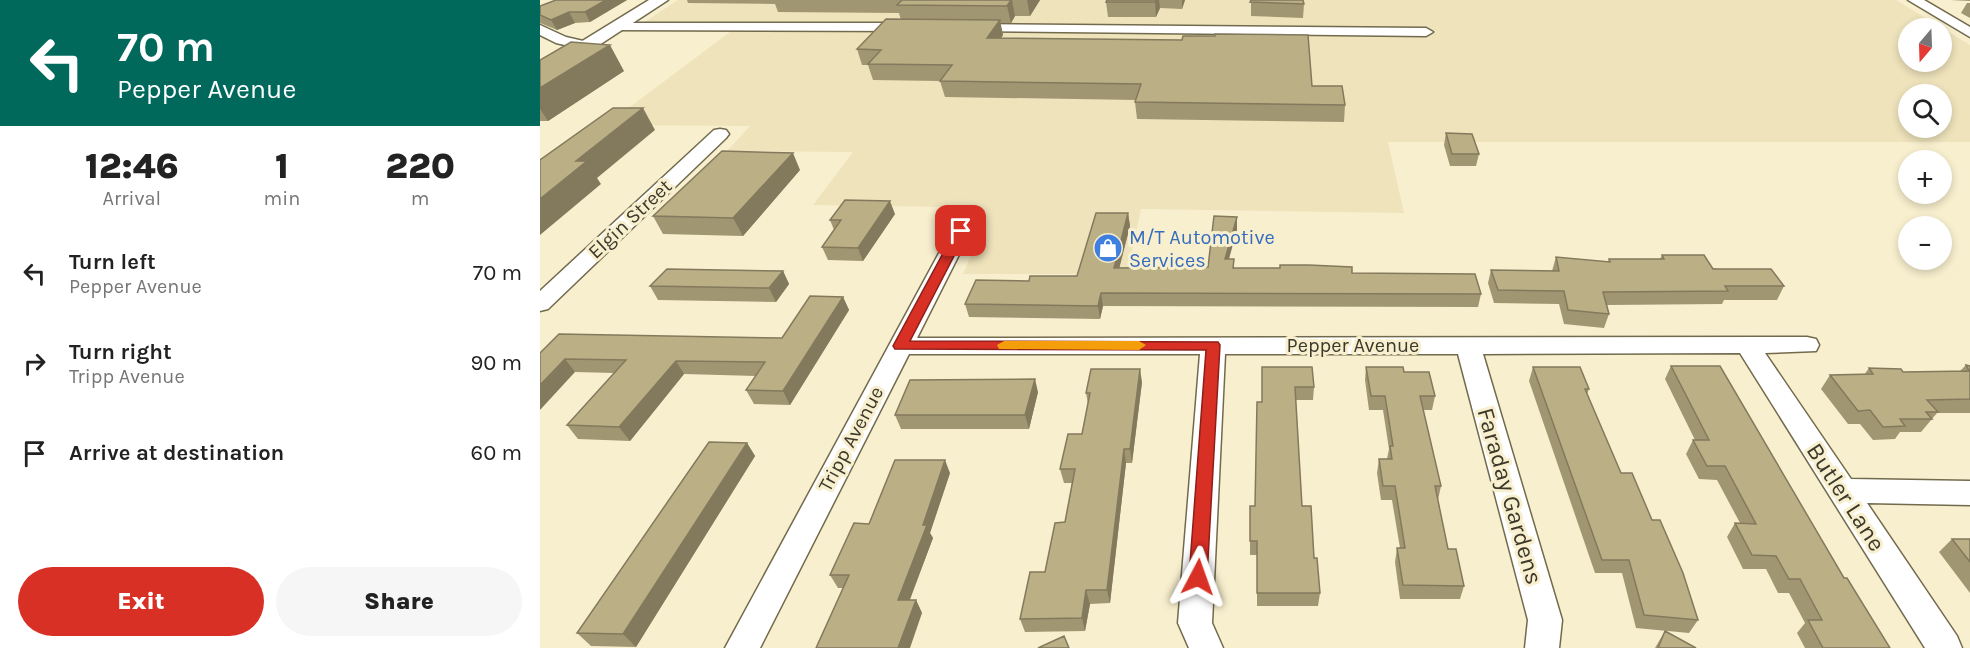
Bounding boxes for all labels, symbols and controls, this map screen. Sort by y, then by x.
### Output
north arrow [1898,18,1952,72]
map controls [1898,18,1952,270]
text: 70 m [117,22,215,72]
icon: left [18,24,96,102]
text: Pepper Avenue [117,73,296,105]
button: search [1898,84,1952,138]
text: 12:46 [85,145,179,187]
text: 1 [275,145,289,187]
text: 220 [385,145,455,187]
button: + [1898,150,1952,204]
street label: Elgin Street [583,174,677,263]
text: Arrival [103,187,161,210]
text: min [264,187,300,210]
text: m [411,187,430,210]
pin [935,205,986,256]
icon: arrive [944,214,977,247]
button: − [1898,216,1952,270]
place label: M/T Automotive Services [1129,226,1275,272]
shop icon: M/T Automotive Services [1092,232,1124,264]
text: Turn left [69,249,156,275]
icon: left [18,257,51,290]
text: 70 m [473,260,522,286]
text: Pepper Avenue [69,275,202,298]
street label: Pepper Avenue [1287,334,1419,357]
text: Turn right [69,339,172,365]
icon: right [18,347,51,380]
text: 90 m [470,350,522,376]
text: Tripp Avenue [69,365,185,388]
street label: Tripp Avenue [814,383,888,495]
street label: Faraday Gardens [1471,404,1549,588]
icon: arrive [18,437,51,470]
street label: Butler Lane [1801,438,1891,556]
text: Arrive at destination [69,440,284,466]
text: 60 m [471,440,522,466]
position arrow [1166,545,1230,609]
button: Exit [18,567,264,636]
button: Share [276,567,522,636]

